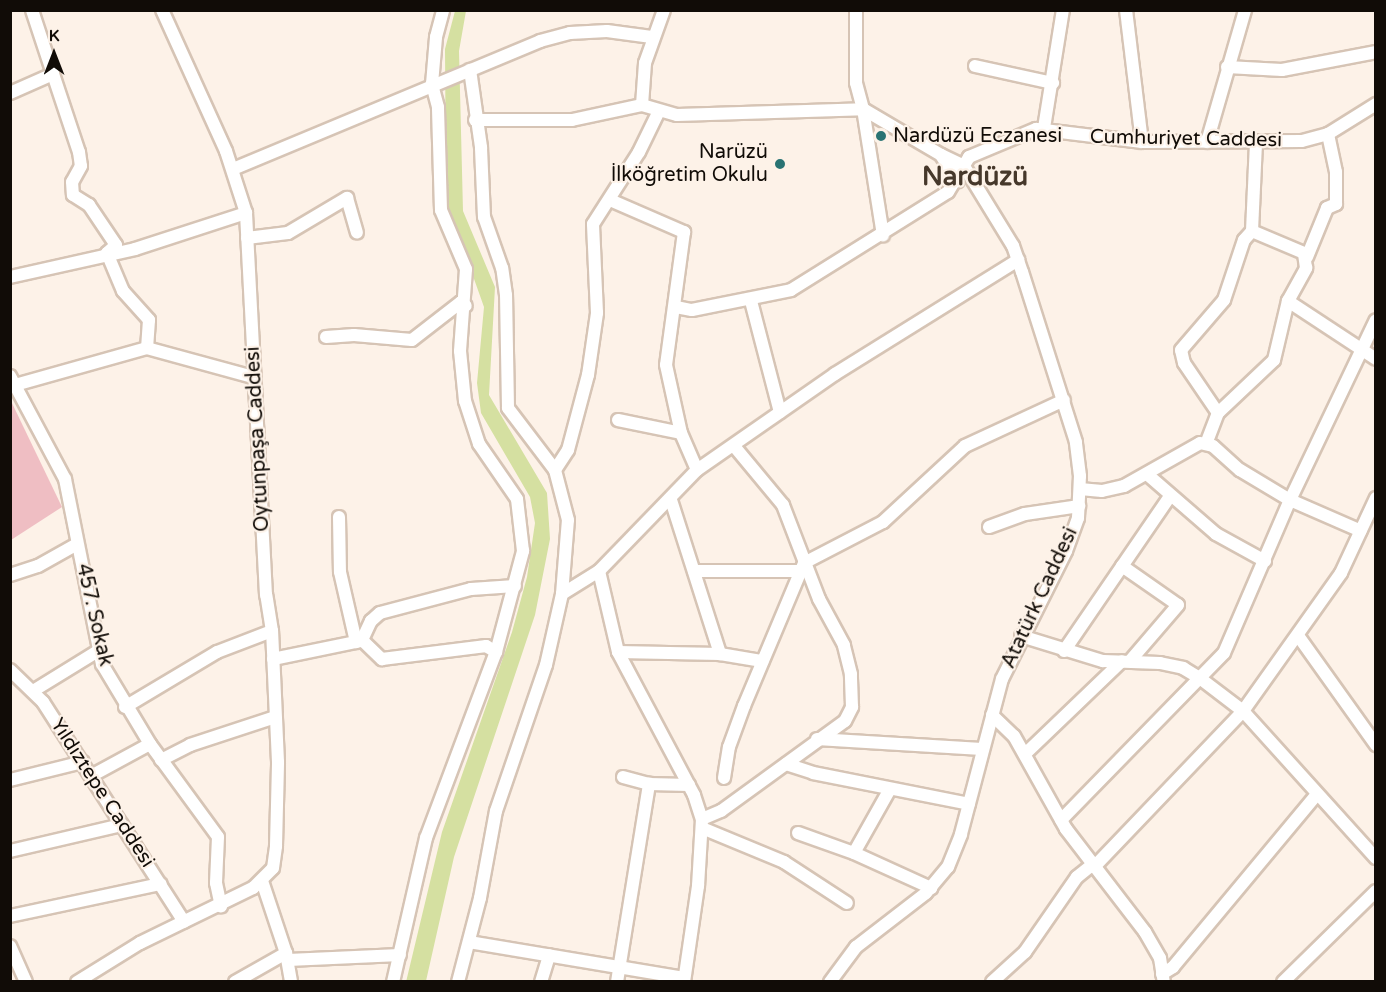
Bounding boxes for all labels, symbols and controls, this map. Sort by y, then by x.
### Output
north arrow [24,24,84,84]
text: K [49,26,59,46]
place label: Nardüzü Eczanesi [893,124,1062,148]
street label: Cumhuriyet Caddesi [1090,125,1282,153]
marker: Nardüzü Eczanesi [874,129,888,143]
place label: Narüzü İlköğretim Okulu [611,140,768,187]
marker: Narüzü İlköğretim Okulu [773,157,787,171]
district label: Nardüzü [922,161,1028,193]
street label: Oytunpaşa Caddesi [241,346,275,532]
street label: Atatürk Caddesi [997,524,1083,672]
street label: 457. Sokak [71,561,117,669]
street label: Yıldıztepe Caddesi [45,714,159,872]

